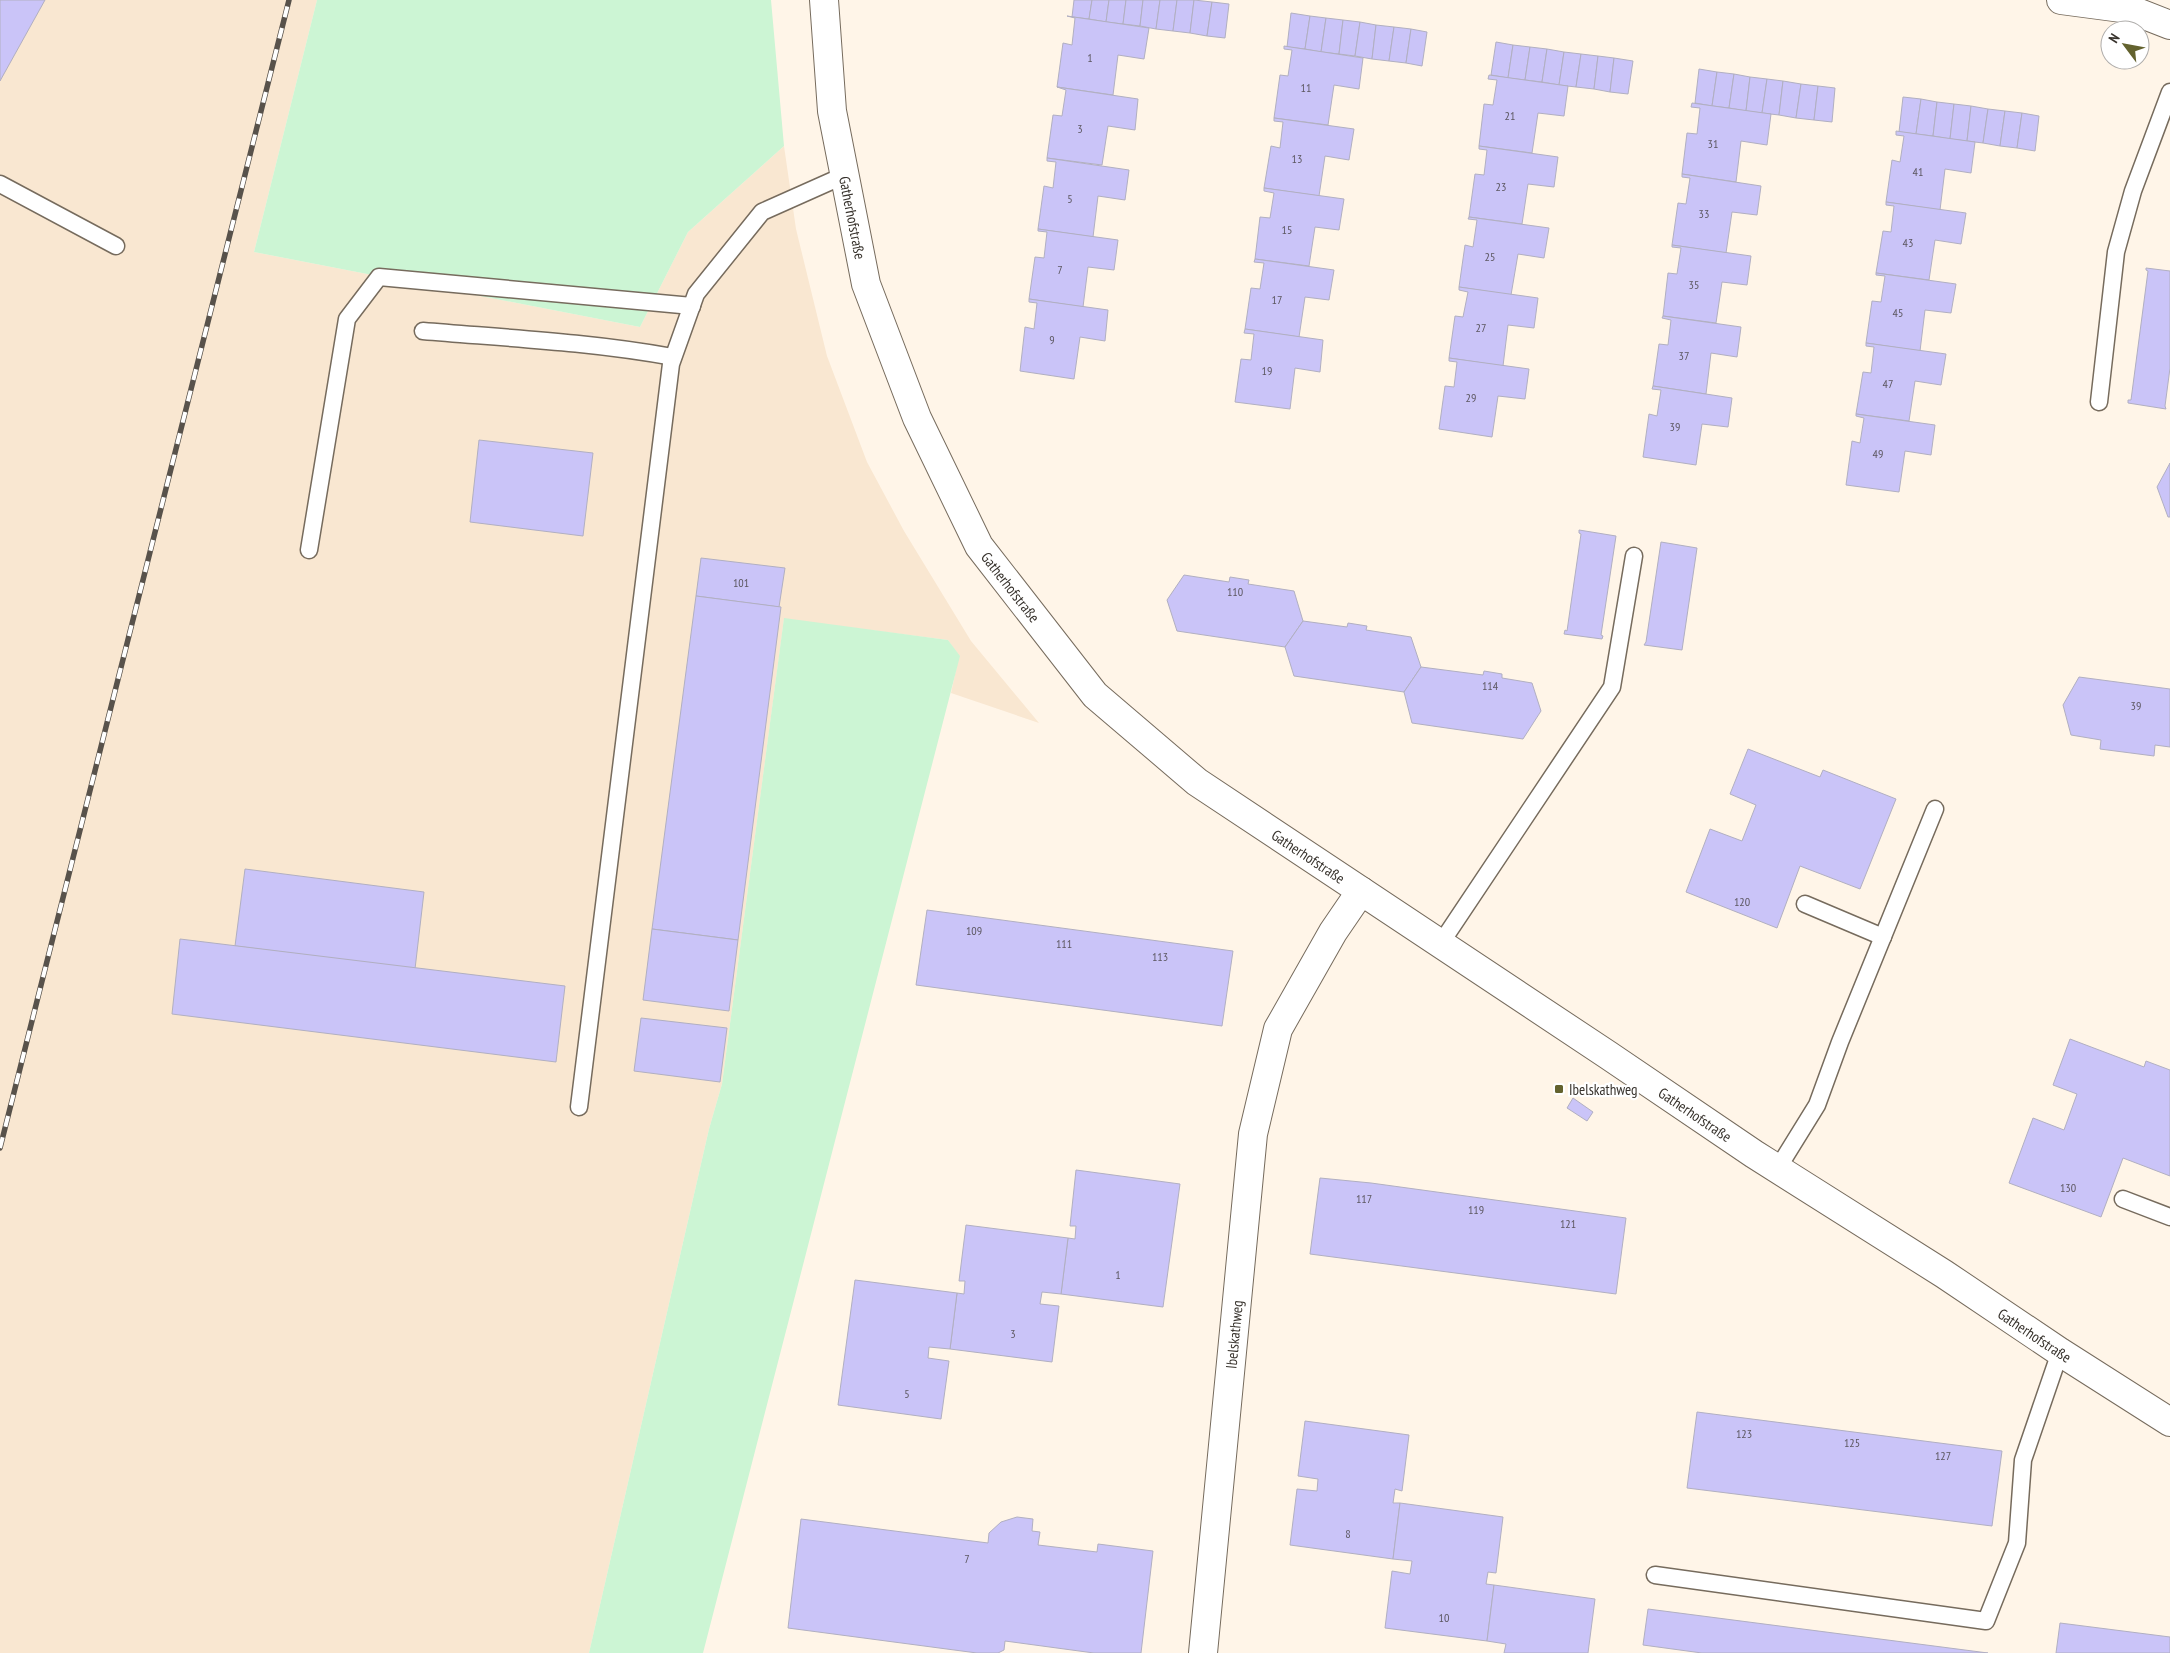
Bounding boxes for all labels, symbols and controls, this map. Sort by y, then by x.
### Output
north arrow [2100,20,2150,70]
text: N [2104,30,2124,46]
house number: 1 [1087,50,1093,65]
house number: 11 [1301,80,1311,95]
house number: 21 [1505,108,1515,123]
house number: 3 [1077,121,1083,136]
house number: 31 [1708,136,1718,151]
house number: 13 [1292,151,1302,166]
house number: 41 [1913,164,1923,179]
street label: Gatherhofstraße [836,175,870,261]
house number: 23 [1496,179,1506,194]
house number: 5 [1067,191,1073,206]
house number: 33 [1699,206,1709,221]
house number: 15 [1282,222,1292,237]
house number: 43 [1903,235,1913,250]
house number: 25 [1485,249,1495,264]
house number: 7 [1057,262,1063,277]
house number: 35 [1689,277,1699,292]
house number: 17 [1272,292,1282,307]
house number: 45 [1893,305,1903,320]
house number: 27 [1476,320,1486,335]
house number: 9 [1049,332,1055,347]
house number: 37 [1679,348,1689,363]
house number: 19 [1262,363,1272,378]
house number: 47 [1883,376,1893,391]
house number: 29 [1466,390,1476,405]
house number: 39 [1670,419,1680,434]
house number: 49 [1873,446,1883,461]
street label: Gatherhofstraße [977,548,1044,626]
house number: 101 [733,575,749,590]
house number: 110 [1227,584,1243,599]
house number: 114 [1482,678,1499,693]
house number: 39 [2131,698,2141,713]
street label: Gatherhofstraße [1268,825,1349,887]
house number: 120 [1734,894,1750,909]
house number: 109 [966,923,982,938]
house number: 111 [1056,936,1072,951]
house number: 113 [1152,949,1168,964]
place label: Ibelskathweg [1569,1080,1638,1099]
marker: Ibelskathweg [1553,1083,1565,1095]
street label: Gatherhofstraße [1655,1083,1735,1146]
house number: 130 [2060,1180,2076,1195]
house number: 117 [1356,1191,1372,1206]
house number: 119 [1468,1202,1484,1217]
house number: 121 [1560,1216,1576,1231]
house number: 1 [1115,1267,1121,1282]
street label: Ibelskathweg [1221,1299,1246,1370]
street label: Gatherhofstraße [1995,1304,2075,1366]
house number: 3 [1010,1326,1016,1341]
house number: 5 [904,1386,910,1401]
house number: 123 [1736,1426,1752,1441]
house number: 125 [1844,1435,1860,1450]
house number: 127 [1935,1448,1951,1463]
house number: 8 [1345,1526,1351,1541]
house number: 7 [964,1551,970,1566]
house number: 10 [1439,1610,1449,1625]

